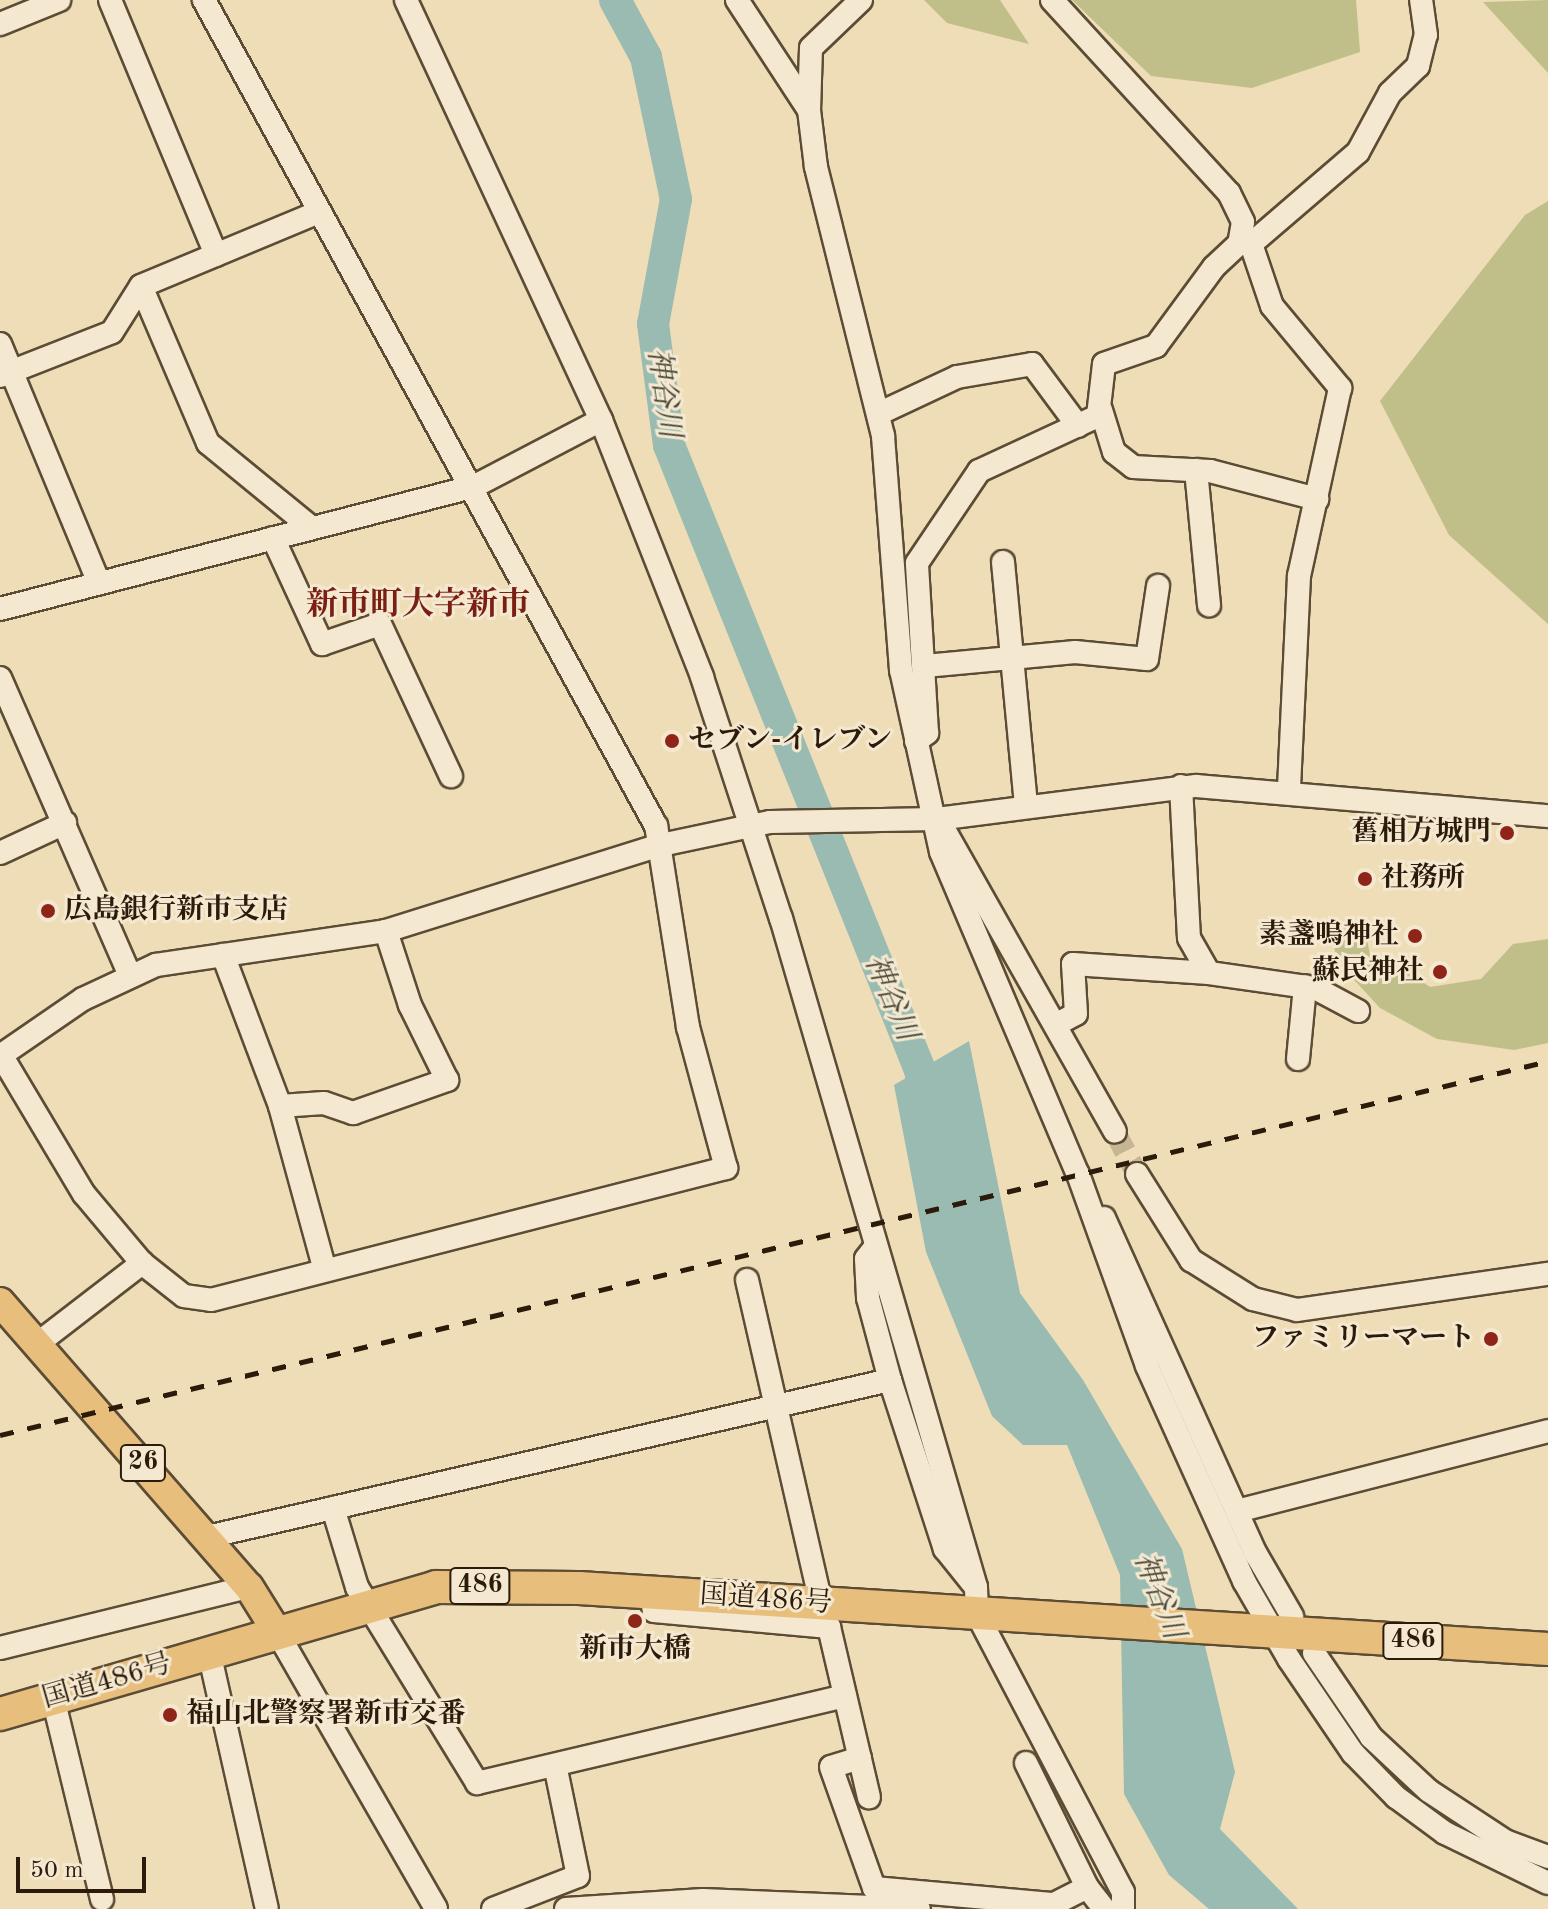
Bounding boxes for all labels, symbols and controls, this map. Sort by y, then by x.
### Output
water label: 神谷川 [639,346,687,440]
district label: 新市町大字新市 [306,587,530,625]
place label: セブン-イレブン [688,724,894,758]
marker: セブン-イレブン [663,732,681,750]
place label: 舊相方城門 [1351,816,1491,850]
marker: 舊相方城門 [1498,824,1516,842]
place label: 社務所 [1381,862,1465,896]
marker: 社務所 [1356,870,1374,888]
place label: 広島銀行新市支店 [64,894,288,928]
marker: 広島銀行新市支店 [39,902,57,920]
place label: 素盞嗚神社 [1259,919,1399,953]
marker: 素盞嗚神社 [1406,927,1424,945]
water label: 神谷川 [856,950,924,1046]
place label: 蘇民神社 [1312,955,1424,989]
marker: 蘇民神社 [1431,963,1449,981]
place label: ファミリーマート [1251,1322,1475,1356]
marker: ファミリーマート [1482,1330,1500,1348]
road number: 26 [119,1441,167,1485]
water label: 神谷川 [1125,1548,1191,1644]
road number: 486 [448,1564,512,1608]
street label: 国道486号 [699,1579,833,1621]
marker: 新市大橋 [626,1612,644,1630]
road number: 486 [1381,1619,1445,1663]
place label: 新市大橋 [579,1633,691,1667]
street label: 国道486号 [39,1648,175,1716]
place label: 福山北警察署新市交番 [186,1698,466,1732]
marker: 福山北警察署新市交番 [161,1706,179,1724]
scale bar [20,1841,150,1891]
text: 50 m [30,1859,84,1883]

